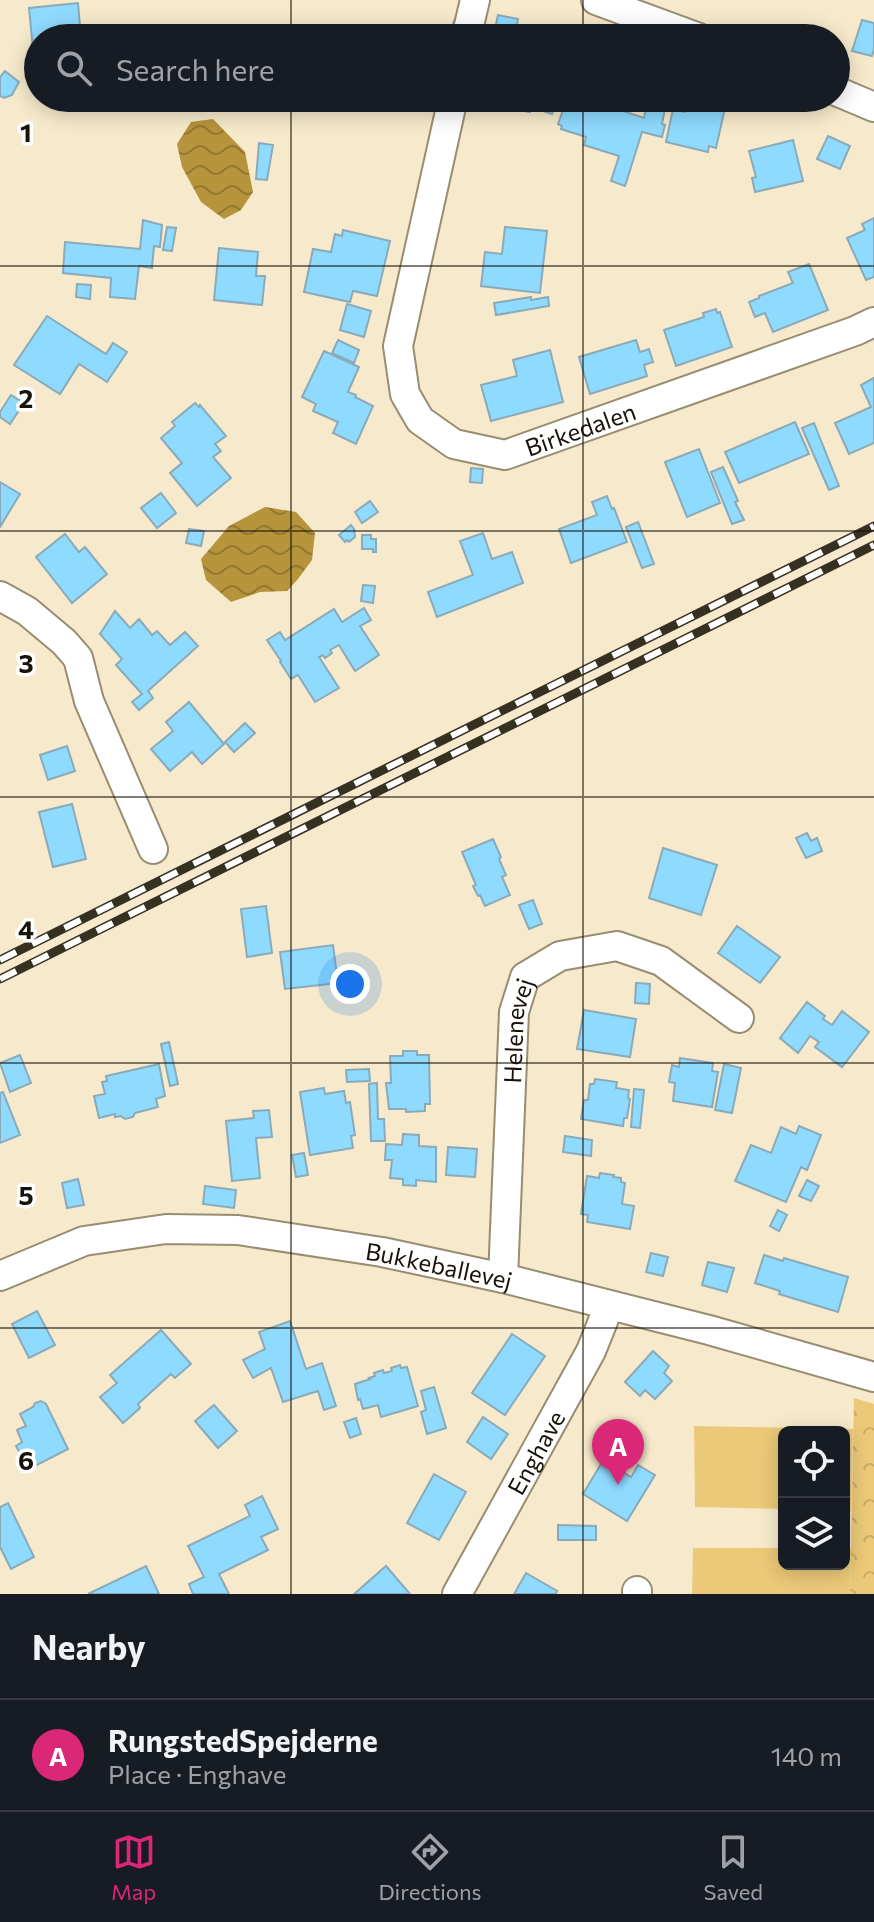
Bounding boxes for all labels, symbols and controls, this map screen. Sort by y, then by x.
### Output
search box [24,24,850,112]
icon: search [52,46,96,90]
text: Search here [116,50,275,87]
text: 1 [20,116,32,147]
text: 2 [19,382,33,413]
street label: Birkedalen [521,395,639,461]
text: 3 [18,647,34,678]
text: 4 [18,913,34,944]
your location [330,964,370,1004]
street label: Helenevej [497,974,538,1084]
text: 5 [18,1179,34,1210]
street label: Bukkeballevej [364,1235,516,1294]
street label: Enghave [500,1405,570,1499]
pin: A [592,1419,644,1485]
map controls [778,1426,850,1570]
button: locate [778,1426,850,1498]
text: 6 [18,1444,34,1475]
button: layers [778,1498,850,1570]
text: Nearby [32,1625,146,1667]
text: RungstedSpejderne [108,1721,378,1758]
text: A [49,1740,67,1771]
text: 140 m [771,1740,842,1771]
text: Place · Enghave [108,1758,286,1789]
tab: Map [111,1830,156,1905]
tab: Directions [378,1830,482,1905]
tab: Saved [704,1830,763,1905]

